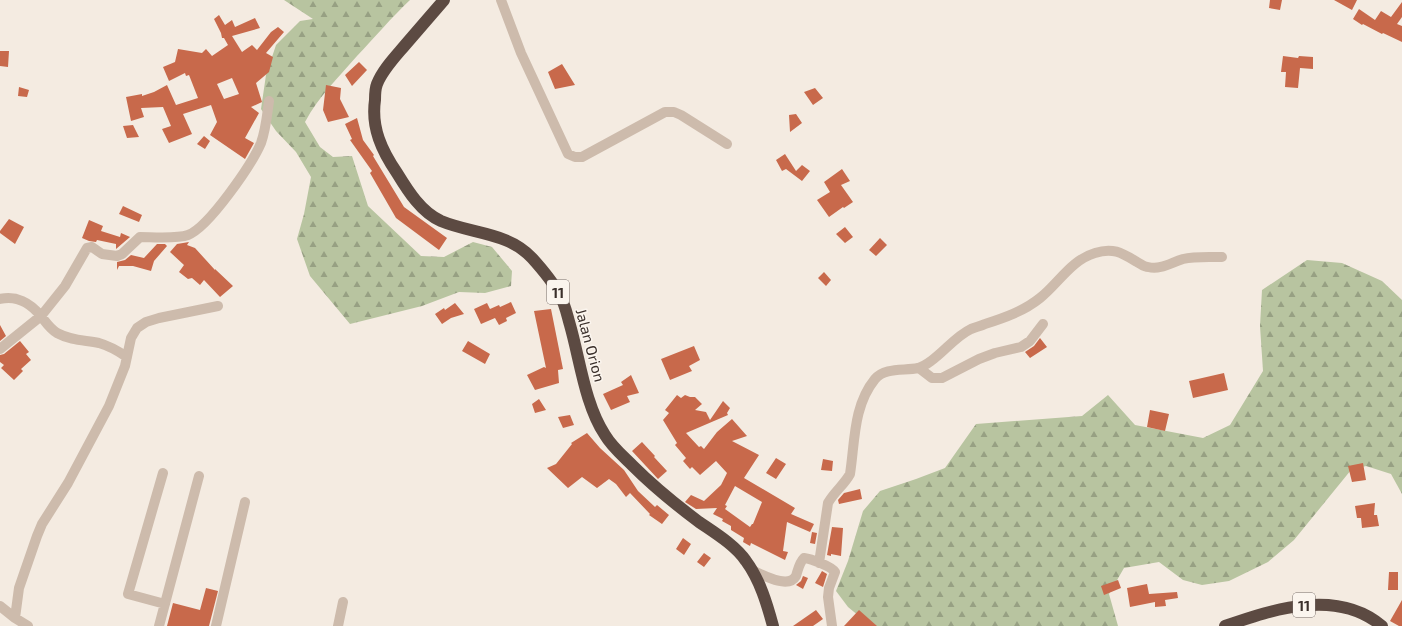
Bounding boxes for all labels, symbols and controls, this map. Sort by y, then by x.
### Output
road number: 11 [547,280,569,304]
street label: Jalan Orion [573,306,609,384]
road number: 11 [1293,593,1315,617]

